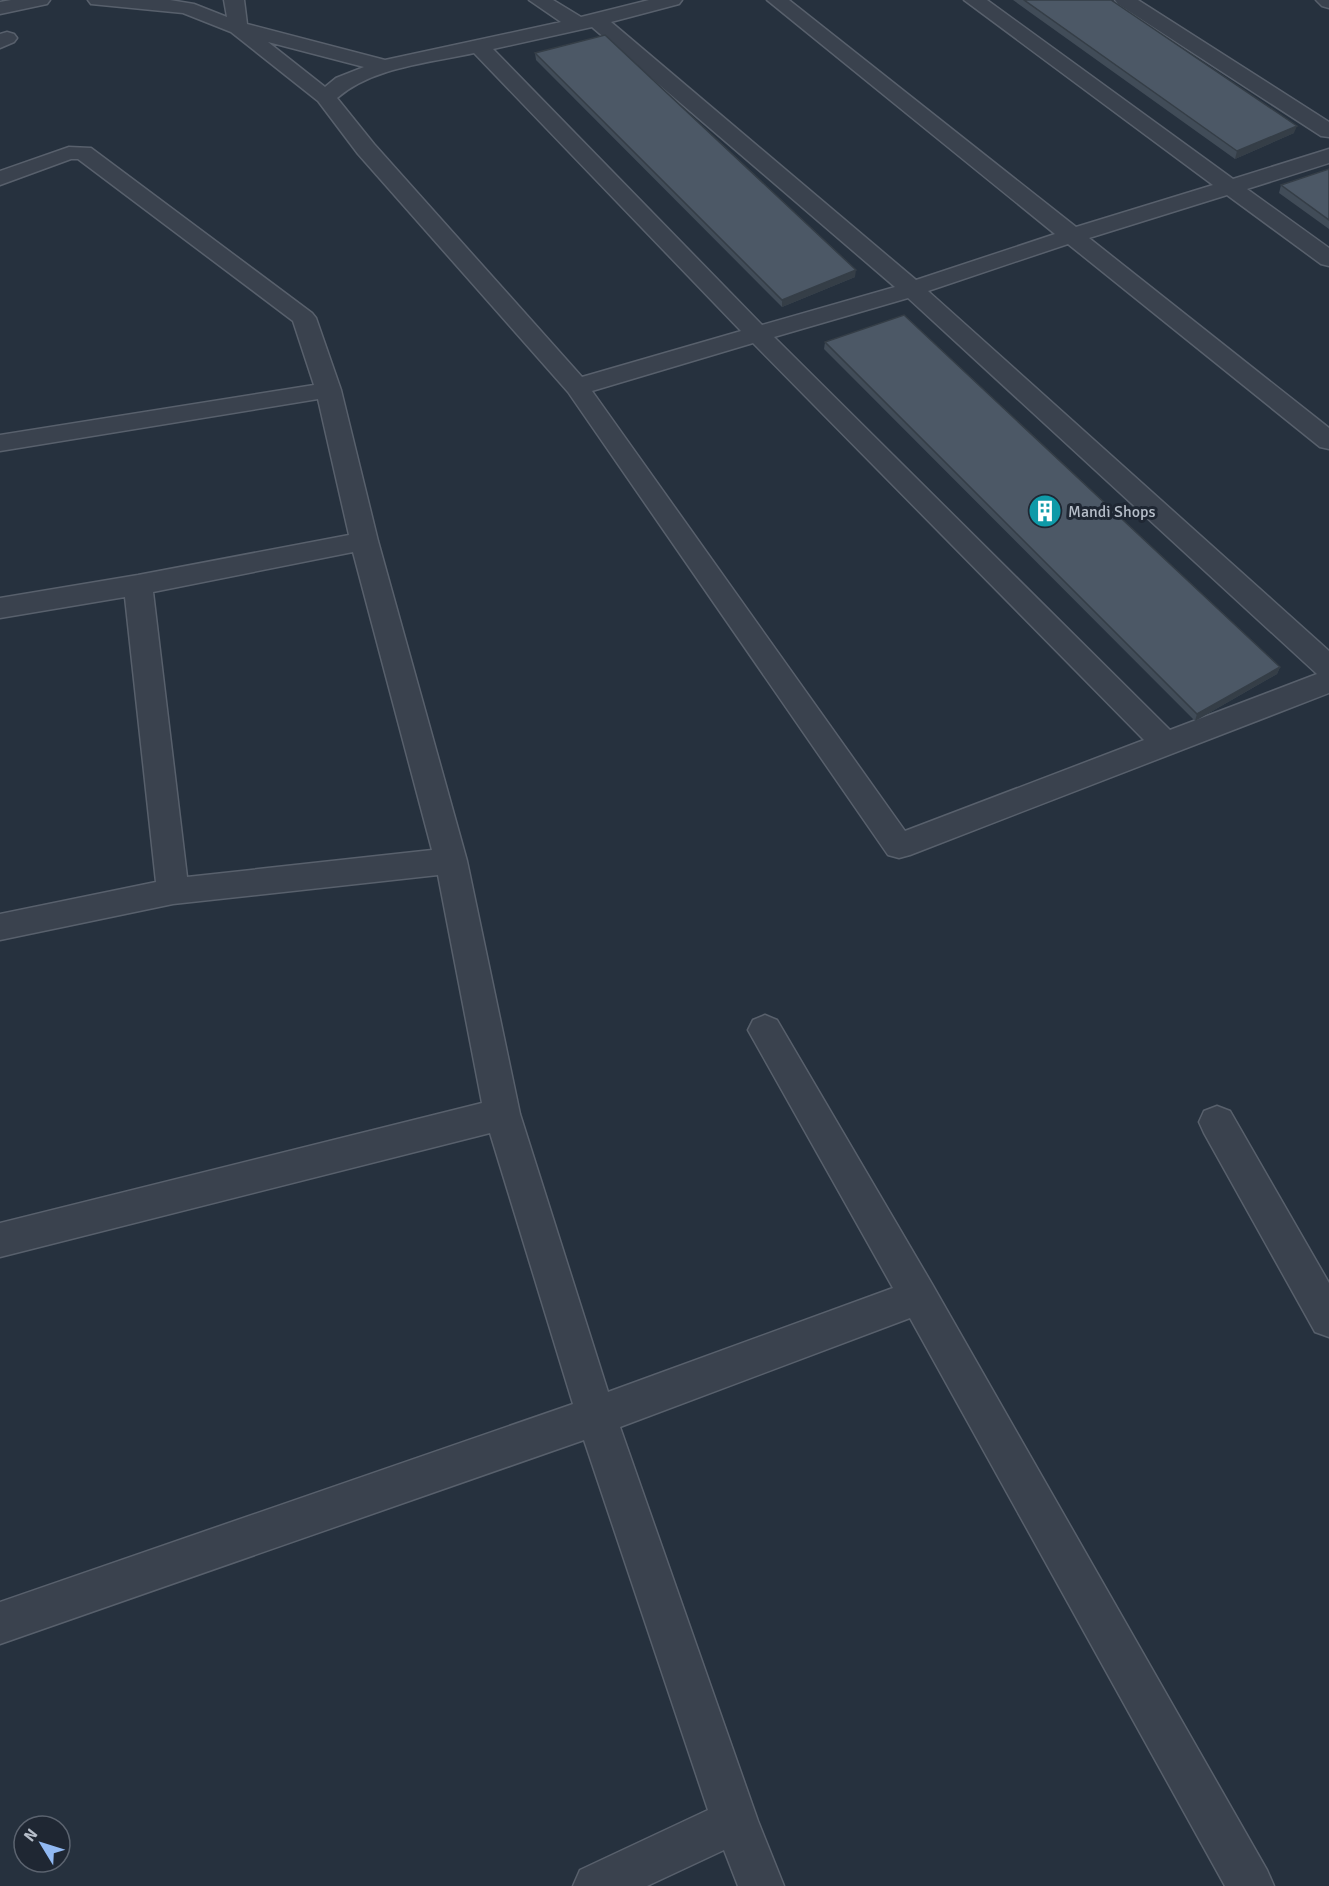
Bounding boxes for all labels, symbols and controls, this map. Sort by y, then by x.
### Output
building icon: Mandi Shops [1027,493,1063,529]
place label: Mandi Shops [1068,502,1155,522]
north arrow [12,1814,72,1874]
text: N [20,1825,42,1846]

